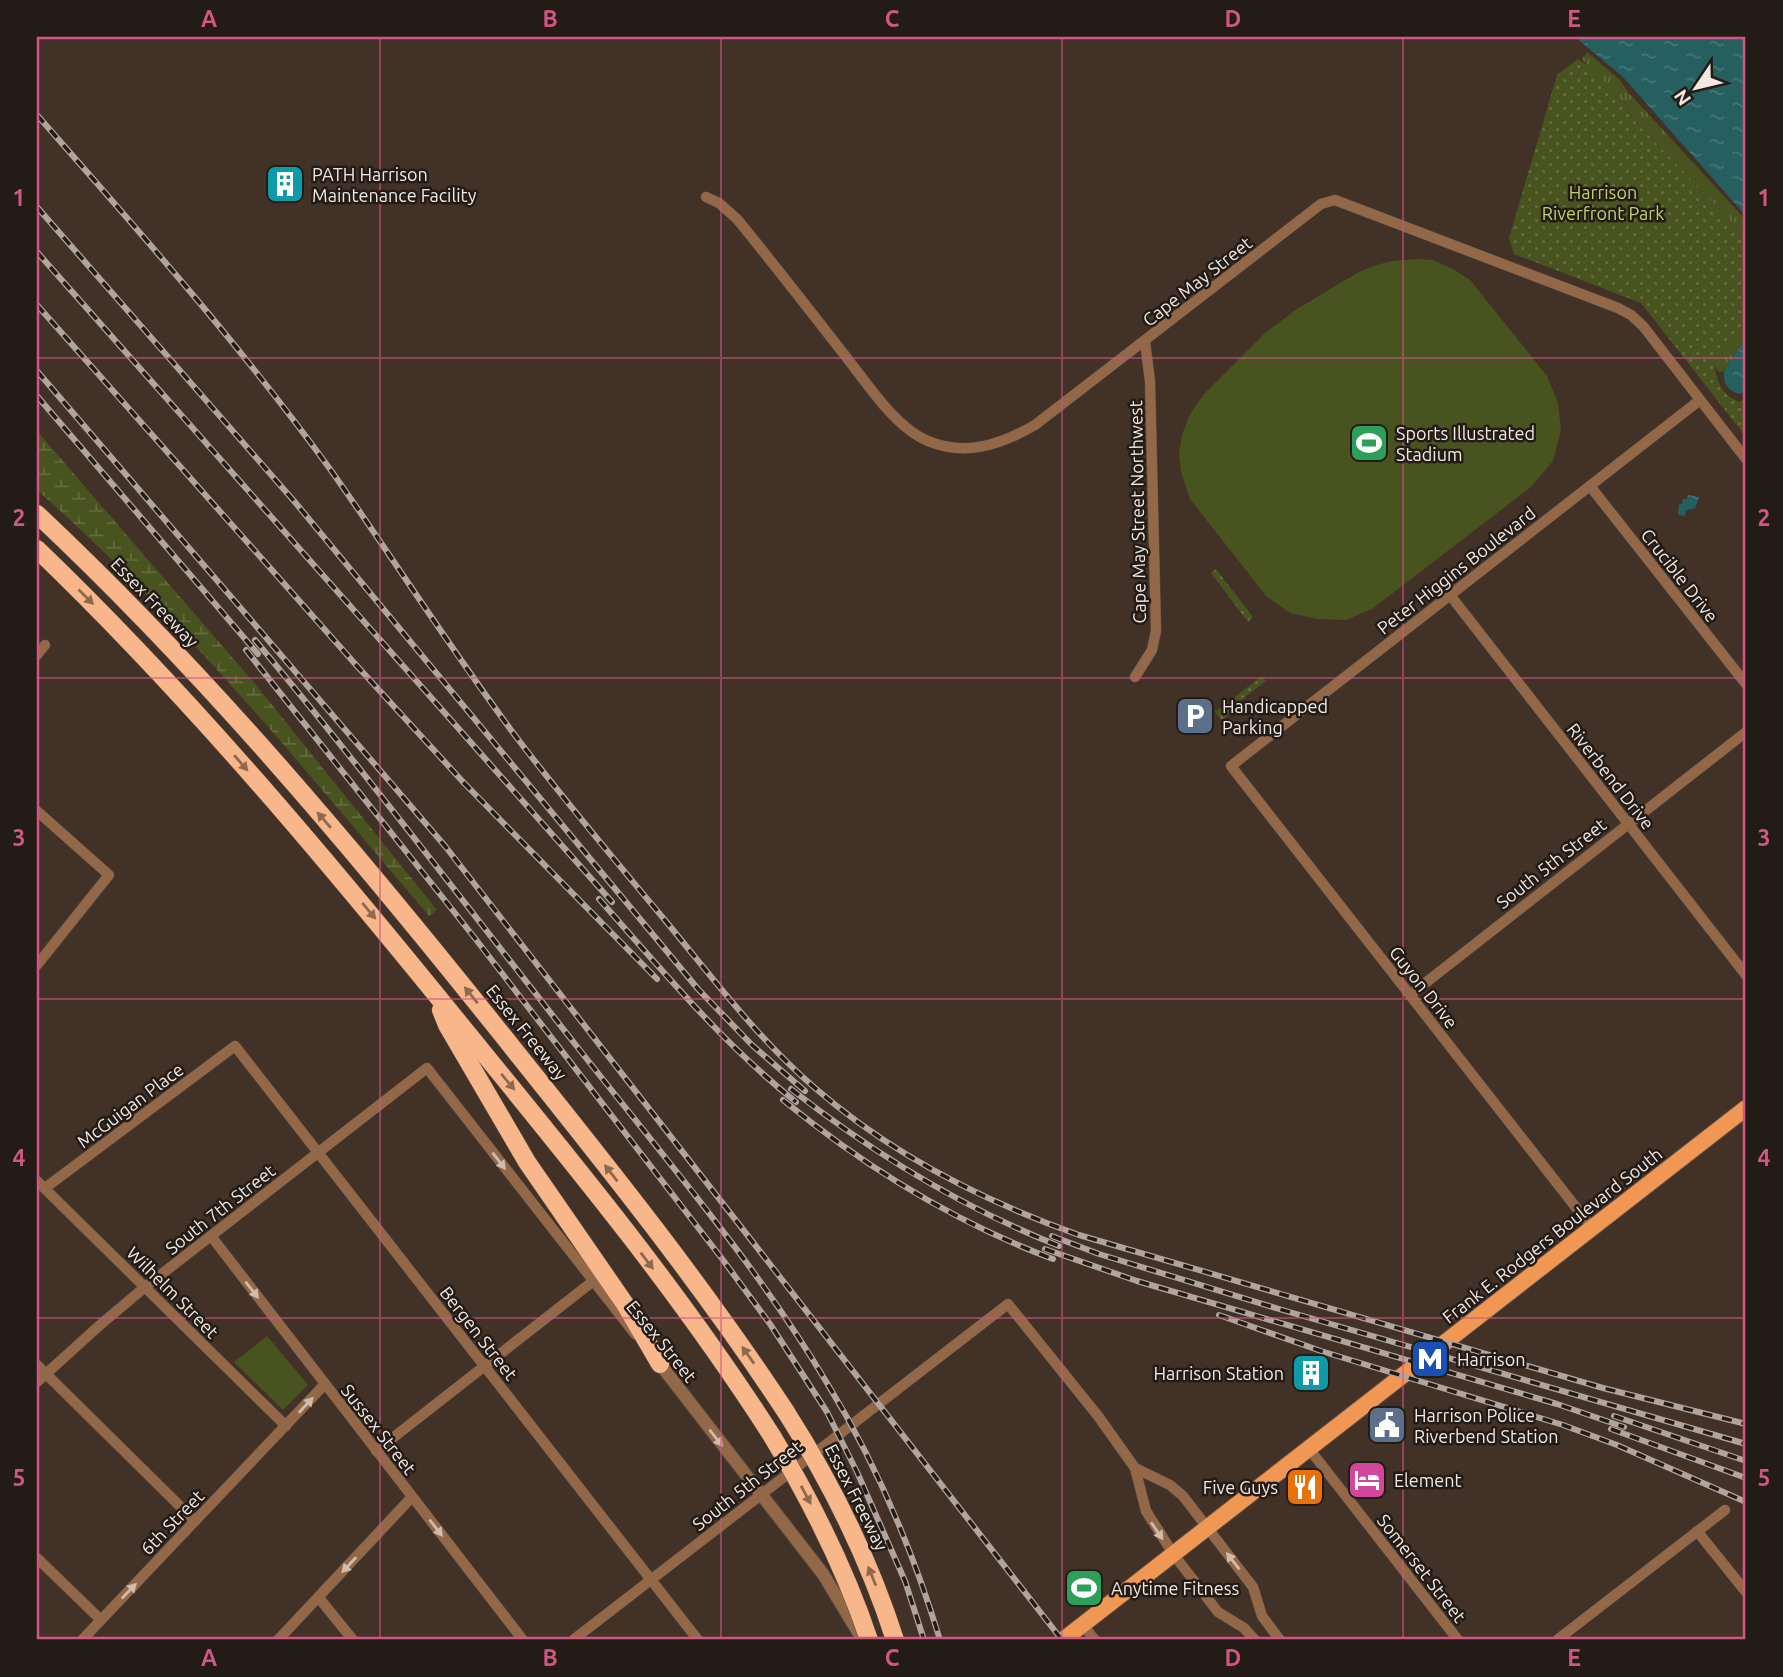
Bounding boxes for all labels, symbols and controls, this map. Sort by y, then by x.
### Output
text: A [201,6,217,31]
text: B [542,6,558,31]
text: C [885,6,900,31]
text: D [1225,6,1241,31]
text: E [1567,6,1581,31]
north arrow [1660,52,1730,122]
text: N [1669,86,1695,110]
building icon: PATH Harrison Maintenance Facility [264,163,306,205]
place label: PATH Harrison Maintenance Facility [312,164,477,205]
park label: Harrison Riverfront Park [1542,182,1664,223]
text: 1 [13,185,25,210]
text: 1 [1758,185,1770,210]
street label: Cape May Street [1139,232,1255,330]
street label: Cape May Street Northwest [1125,400,1149,624]
sports icon: Sports Illustrated Stadium [1348,422,1390,464]
place label: Sports Illustrated Stadium [1396,423,1535,464]
street label: Peter Higgins Boulevard [1373,502,1539,638]
text: 2 [13,505,25,530]
text: 2 [1758,505,1770,530]
street label: Crucible Drive [1637,524,1723,626]
street label: Essex Freeway [107,553,203,651]
one-way arrow [77,588,94,604]
parking icon: Handicapped Parking [1174,695,1216,737]
place label: Handicapped Parking [1222,696,1328,737]
street label: Riverbend Drive [1563,719,1659,833]
one-way arrow [233,754,249,772]
one-way arrow [317,812,332,829]
street label: South 5th Street [1492,814,1610,912]
text: 3 [13,825,25,850]
text: 3 [1758,825,1770,850]
one-way arrow [361,903,376,920]
street label: Guyon Drive [1386,942,1462,1032]
street label: Essex Freeway [483,980,572,1084]
one-way arrow [463,986,478,1004]
street label: McGuigan Place [73,1059,187,1151]
one-way arrow [500,1073,515,1090]
street label: Frank E. Rodgers Boulevard South [1438,1143,1666,1327]
text: 4 [13,1145,26,1170]
text: 4 [1758,1145,1771,1170]
one-way arrow [491,1151,506,1169]
street label: South 7th Street [161,1160,279,1258]
one-way arrow [604,1165,619,1183]
street label: Wilhelm Street [123,1242,223,1342]
one-way arrow [640,1252,655,1270]
one-way arrow [245,1281,259,1299]
street label: Bergen Street [436,1282,522,1384]
street label: Essex Street [623,1296,701,1386]
metro station icon: Harrison [1409,1338,1451,1380]
one-way arrow [741,1346,755,1364]
place label: Harrison [1457,1349,1525,1369]
building icon: Harrison Station [1290,1352,1332,1394]
place label: Harrison Station [1153,1363,1284,1383]
street label: Sussex Street [338,1380,420,1478]
one-way arrow [297,1397,313,1414]
public building icon: Harrison Police Riverbend Station [1366,1404,1408,1446]
place label: Harrison Police Riverbend Station [1414,1405,1558,1446]
one-way arrow [709,1428,724,1446]
street label: South 5th Street [688,1436,806,1534]
street label: Essex Freeway [822,1441,893,1554]
hotel icon: Element [1346,1459,1388,1501]
text: 5 [13,1465,25,1490]
text: 5 [1758,1465,1770,1490]
restaurant icon: Five Guys [1284,1466,1326,1508]
place label: Element [1394,1470,1462,1490]
place label: Five Guys [1203,1477,1278,1497]
one-way arrow [800,1485,812,1505]
street label: 6th Street [136,1486,208,1558]
street label: Somerset Street [1374,1510,1470,1626]
one-way arrow [429,1519,444,1537]
one-way arrow [1151,1521,1164,1541]
one-way arrow [1226,1553,1241,1571]
one-way arrow [342,1556,358,1573]
one-way arrow [866,1565,877,1586]
sports icon: Anytime Fitness [1063,1567,1105,1609]
place label: Anytime Fitness [1111,1578,1239,1598]
one-way arrow [120,1583,136,1600]
text: A [201,1645,217,1670]
text: B [542,1645,558,1670]
text: C [885,1645,900,1670]
text: D [1225,1645,1241,1670]
text: E [1567,1645,1581,1670]

